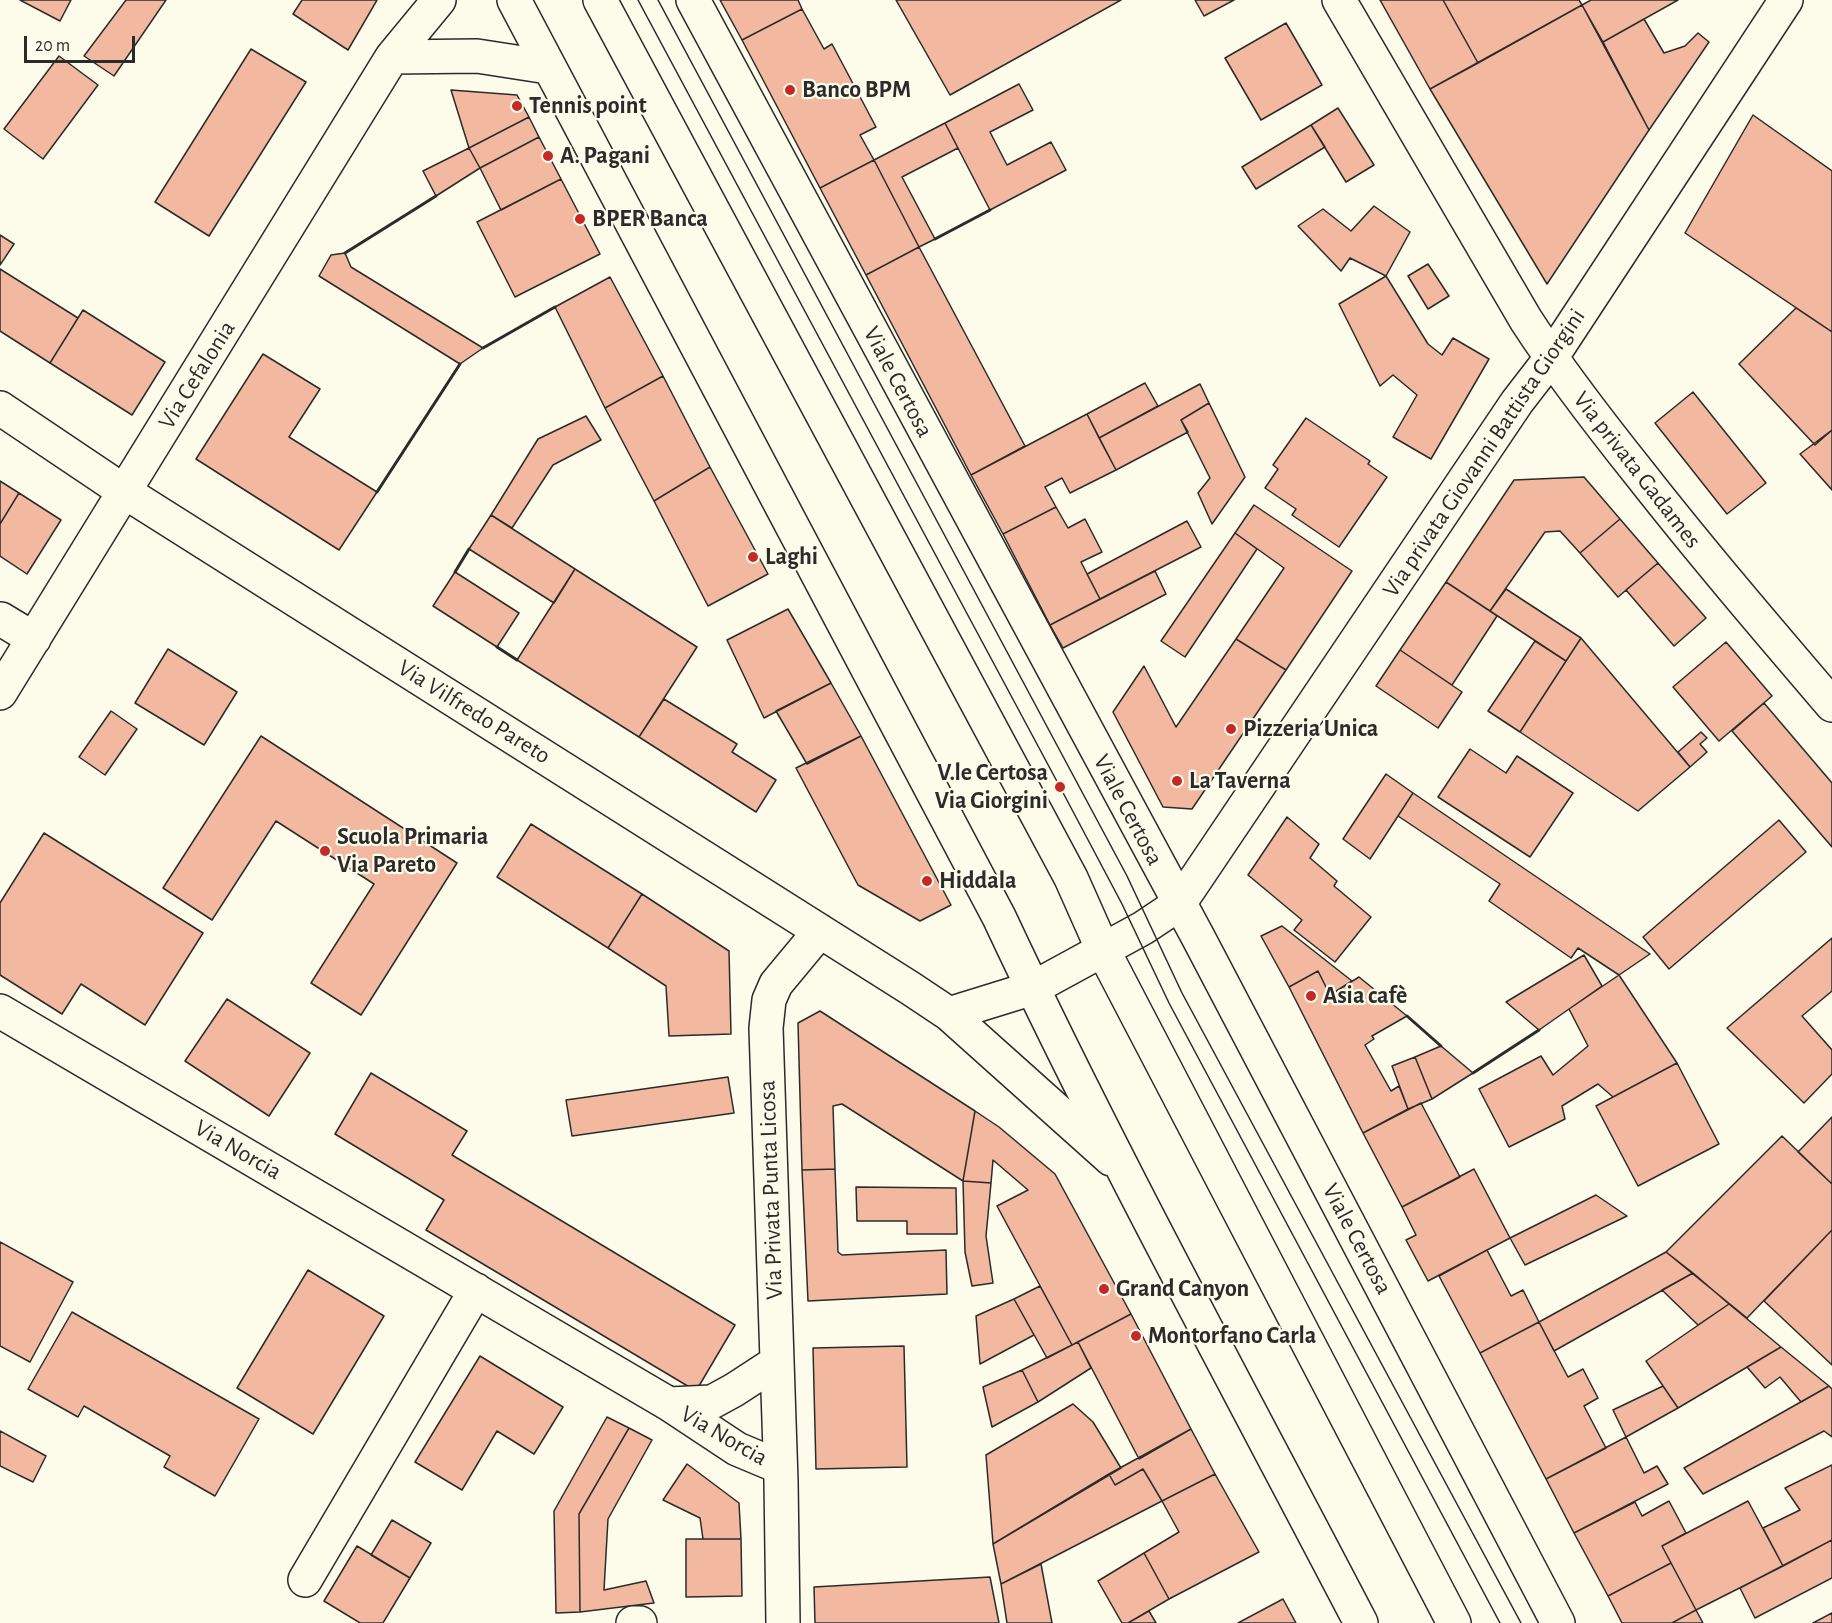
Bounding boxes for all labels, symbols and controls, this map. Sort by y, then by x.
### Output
scale bar [27,24,138,62]
text: 20 m [35,37,70,55]
place label: Banco BPM [802,76,911,104]
marker: Banco BPM [783,83,797,97]
place label: Tennis point [529,92,647,120]
marker: Tennis point [510,99,524,113]
place label: A. Pagani [560,142,650,170]
marker: A. Pagani [541,149,555,163]
place label: BPER Banca [592,205,708,233]
marker: BPER Banca [573,212,587,226]
street label: Via privata Giovanni Battista Giorgini [1376,303,1592,603]
street label: Via Cefalonia [152,315,242,435]
street label: Viale Certosa [857,322,939,442]
street label: Via privata Gadames [1567,386,1707,554]
place label: Laghi [765,543,818,571]
marker: Laghi [746,550,760,564]
street label: Via Vilfredo Pareto [392,654,556,770]
place label: Pizzeria Unica [1243,715,1378,743]
marker: Pizzeria Unica [1224,722,1238,736]
street label: Viale Certosa [1087,750,1169,870]
place label: V.le Certosa Via Giorgini [935,759,1048,815]
place label: La Taverna [1189,767,1291,795]
marker: La Taverna [1170,774,1184,788]
marker: V.le Certosa Via Giorgini [1053,780,1067,794]
place label: Scuola Primaria Via Pareto [337,823,488,879]
marker: Scuola Primaria Via Pareto [318,844,332,858]
place label: Hiddala [939,867,1017,895]
marker: Hiddala [920,874,934,888]
place label: Asia cafè [1323,982,1407,1010]
marker: Asia cafè [1304,989,1318,1003]
street label: Via Privata Punta Licosa [753,1080,789,1300]
street label: Via Norcia [189,1114,287,1186]
street label: Viale Certosa [1316,1179,1398,1299]
place label: Grand Canyon [1116,1275,1249,1303]
marker: Grand Canyon [1097,1282,1111,1296]
place label: Montorfano Carla [1148,1322,1316,1350]
marker: Montorfano Carla [1129,1329,1143,1343]
street label: Via Norcia [675,1400,773,1472]

